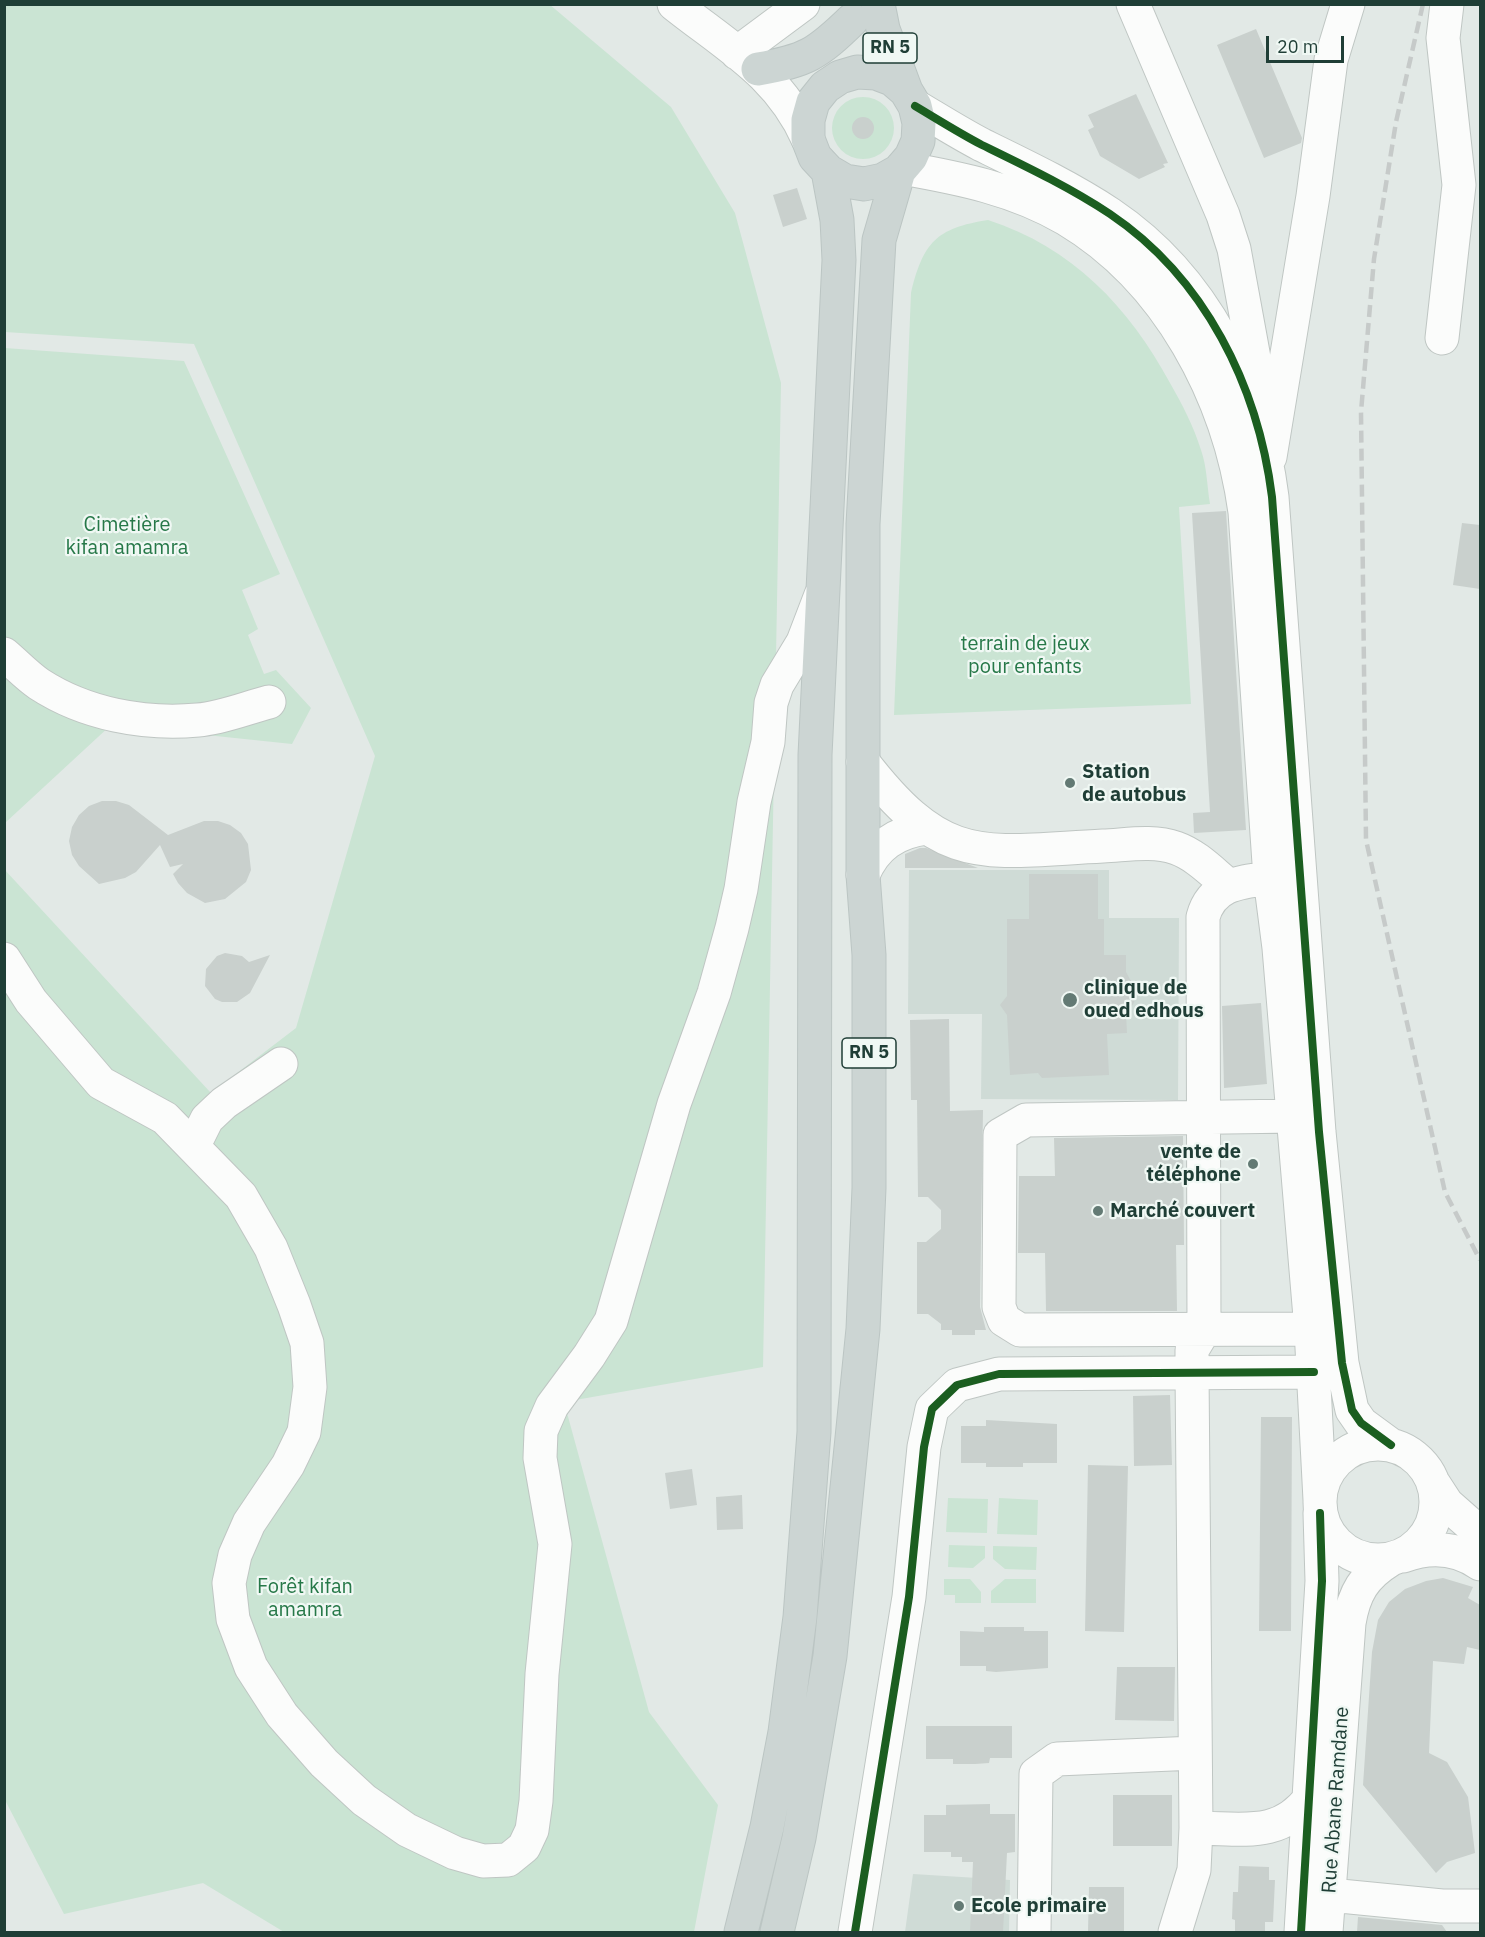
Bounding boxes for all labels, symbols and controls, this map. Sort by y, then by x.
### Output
scale bar [1269,24,1347,62]
road number: RN 5 [863,33,917,63]
text: 20 m [1277,35,1319,58]
park label: Cimetière kifan amamra [66,513,188,560]
park label: terrain de jeux pour enfants [960,632,1090,679]
place label: Station de autobus [1082,760,1186,807]
marker: Station de autobus [1063,776,1077,790]
place label: clinique de oued edhous [1084,976,1204,1023]
marker: clinique de oued edhous [1061,991,1079,1009]
road number: RN 5 [842,1038,896,1068]
place label: vente de téléphone [1146,1140,1241,1187]
marker: vente de téléphone [1246,1157,1260,1171]
place label: Marché couvert [1110,1199,1255,1223]
marker: Marché couvert [1091,1204,1105,1218]
park label: Forêt kifan amamra [257,1575,353,1622]
street label: Rue Abane Ramdane [1317,1706,1355,1894]
place label: Ecole primaire [971,1894,1107,1918]
marker: Ecole primaire [952,1899,966,1913]

